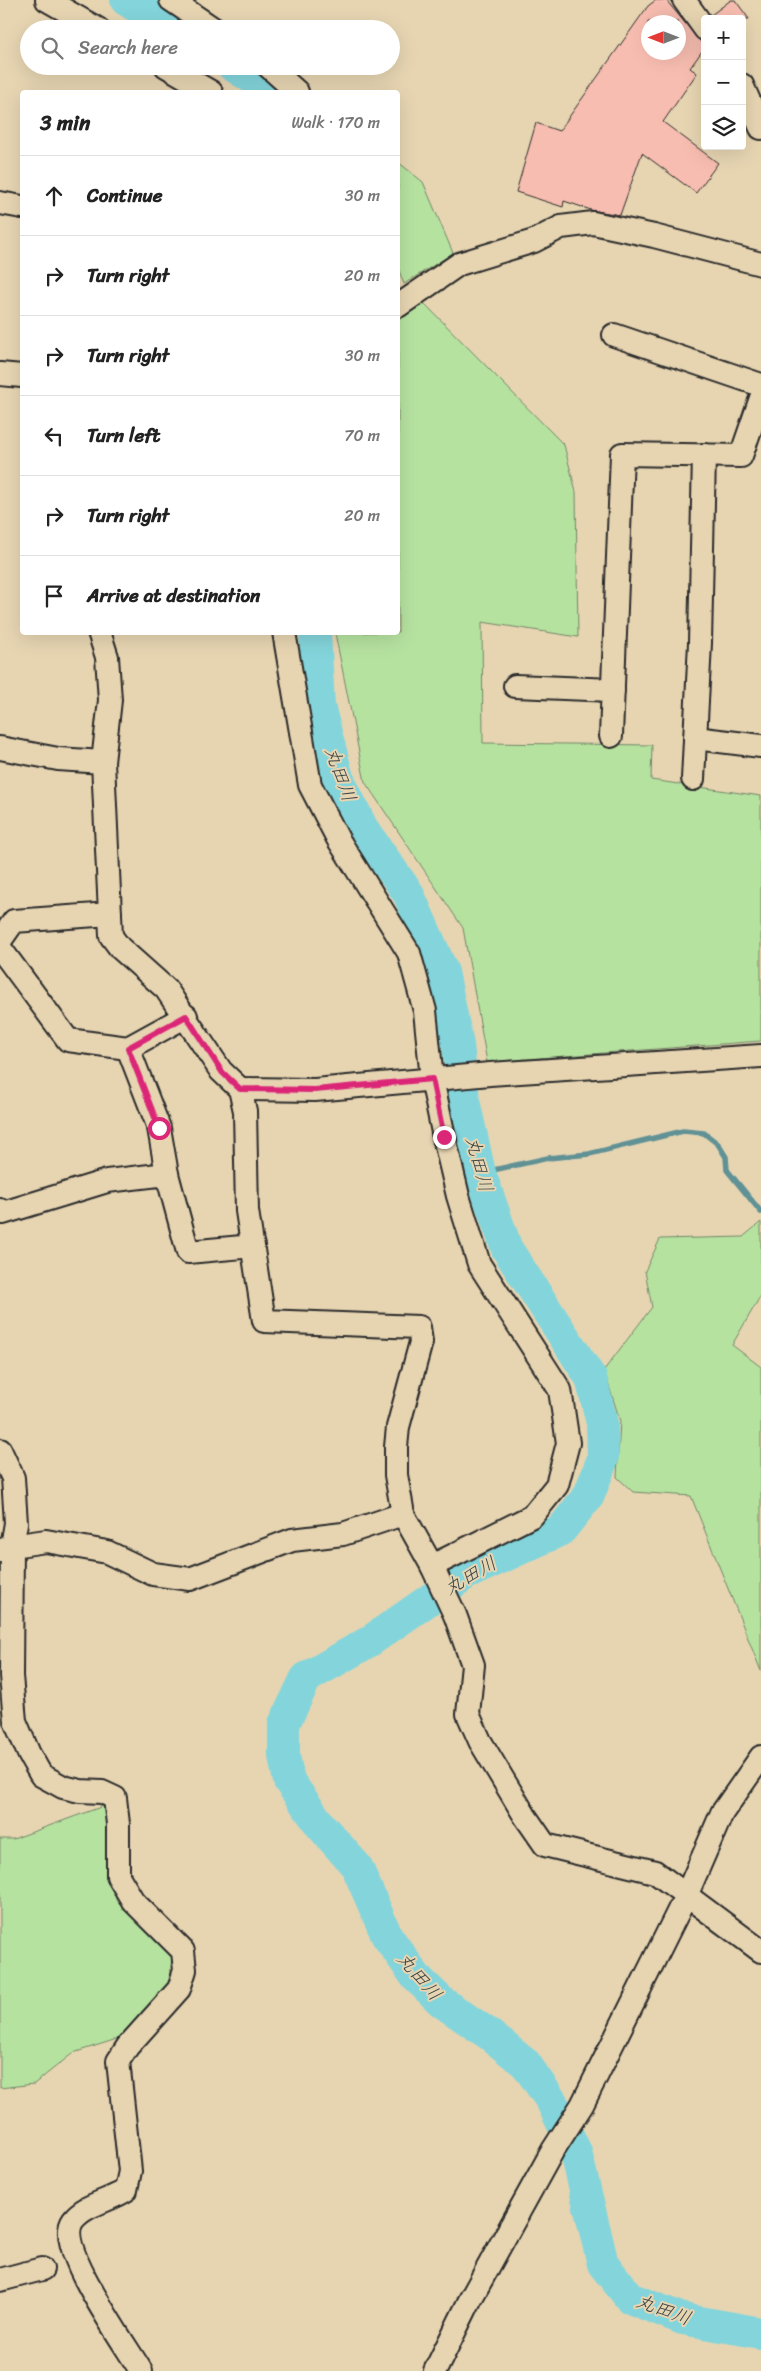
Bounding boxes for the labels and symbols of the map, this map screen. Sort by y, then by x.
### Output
north arrow [641,15,686,60]
water label: 丸田川 [315,742,366,807]
route start [148,1117,171,1140]
route end [433,1126,456,1149]
water label: 丸田川 [456,1132,503,1196]
water label: 丸田川 [437,1547,503,1604]
water label: 丸田川 [388,1944,451,2009]
water label: 丸田川 [631,2284,696,2335]

